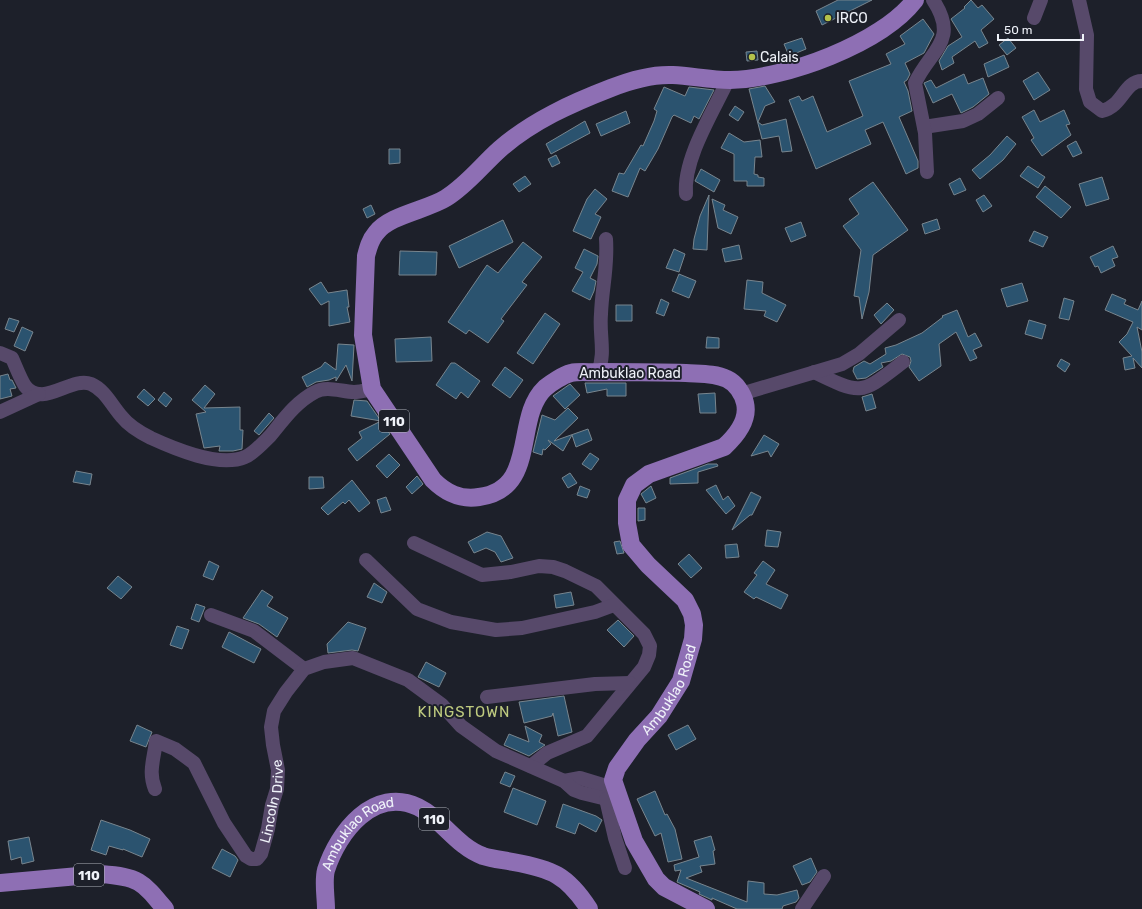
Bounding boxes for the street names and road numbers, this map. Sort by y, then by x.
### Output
street label: Ambuklao Road [579,365,681,382]
road number: 110 [379,410,409,432]
street label: Ambuklao Road [637,642,700,738]
street label: Lincoln Drive [256,758,287,845]
street label: Ambuklao Road [318,793,395,873]
road number: 110 [419,808,449,830]
road number: 110 [74,864,104,886]

